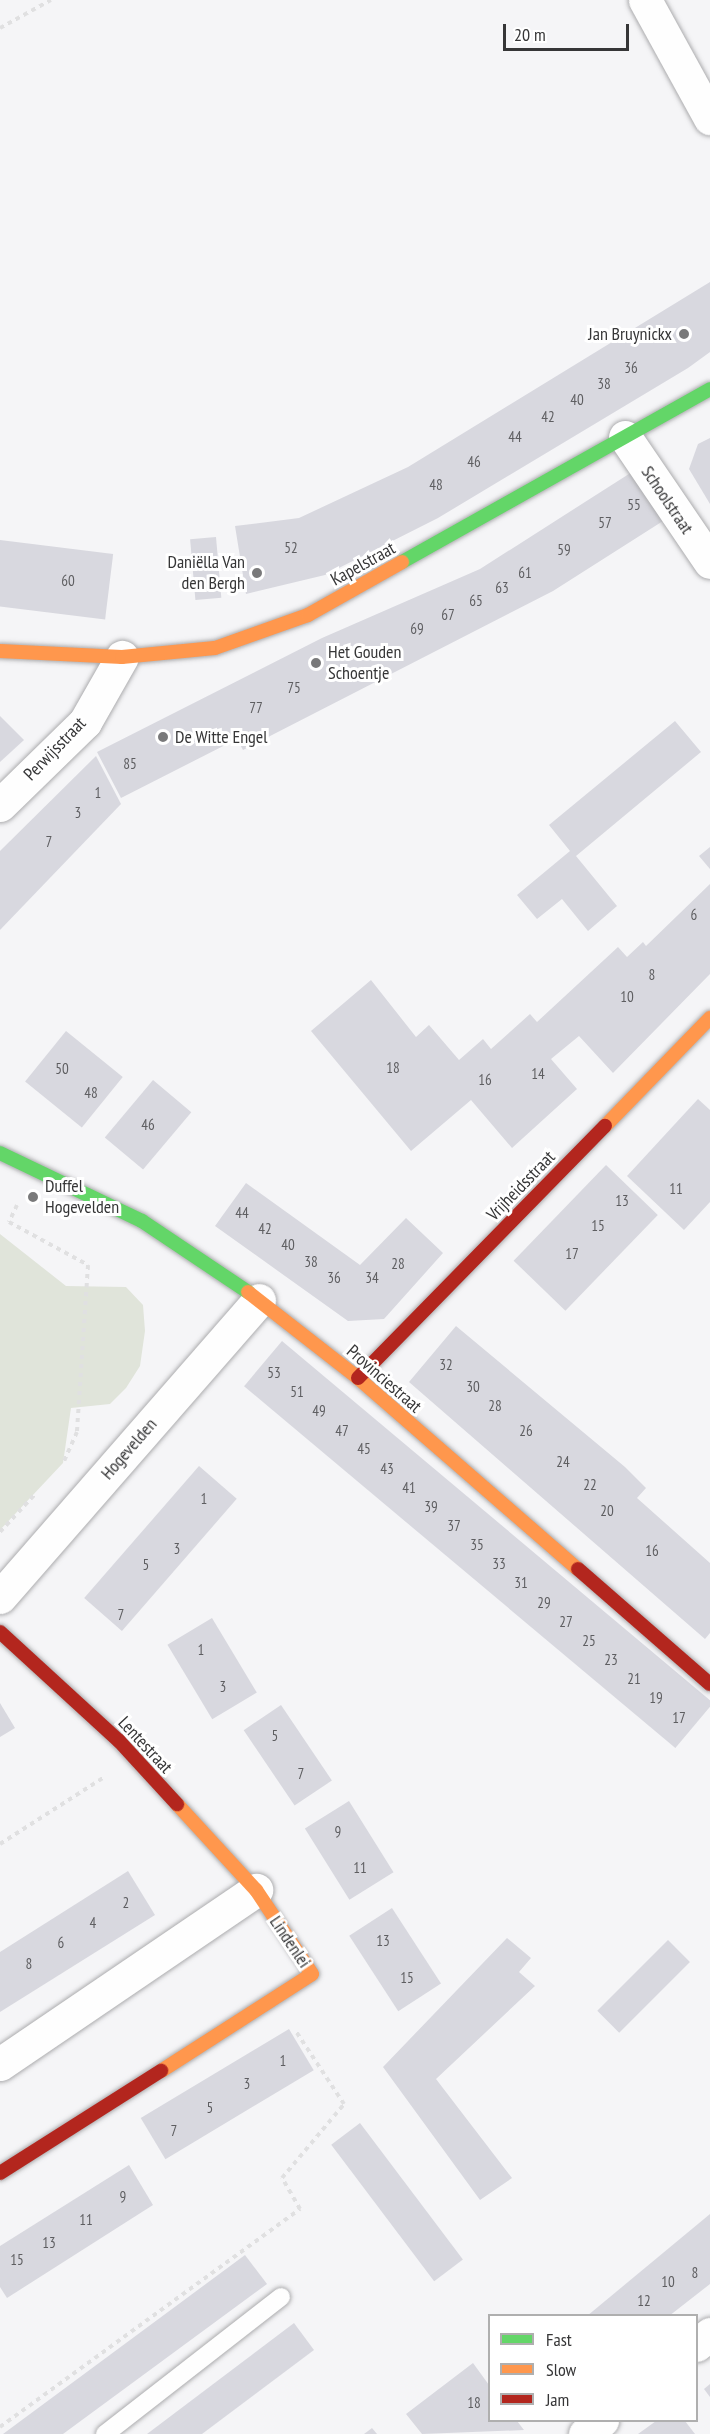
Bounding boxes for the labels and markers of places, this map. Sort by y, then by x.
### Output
place label: Jan Bruynickx [588,323,672,345]
marker: Jan Bruynickx [677,327,691,341]
place label: Daniëlla Van den Bergh [167,552,245,594]
marker: Daniëlla Van den Bergh [250,566,264,580]
place label: Het Gouden Schoentje [328,642,401,684]
marker: Het Gouden Schoentje [309,656,323,670]
place label: De Witte Engel [175,726,268,748]
marker: De Witte Engel [156,730,170,744]
place label: Duffel Hogevelden [45,1176,119,1218]
marker: Duffel Hogevelden [26,1190,40,1204]

